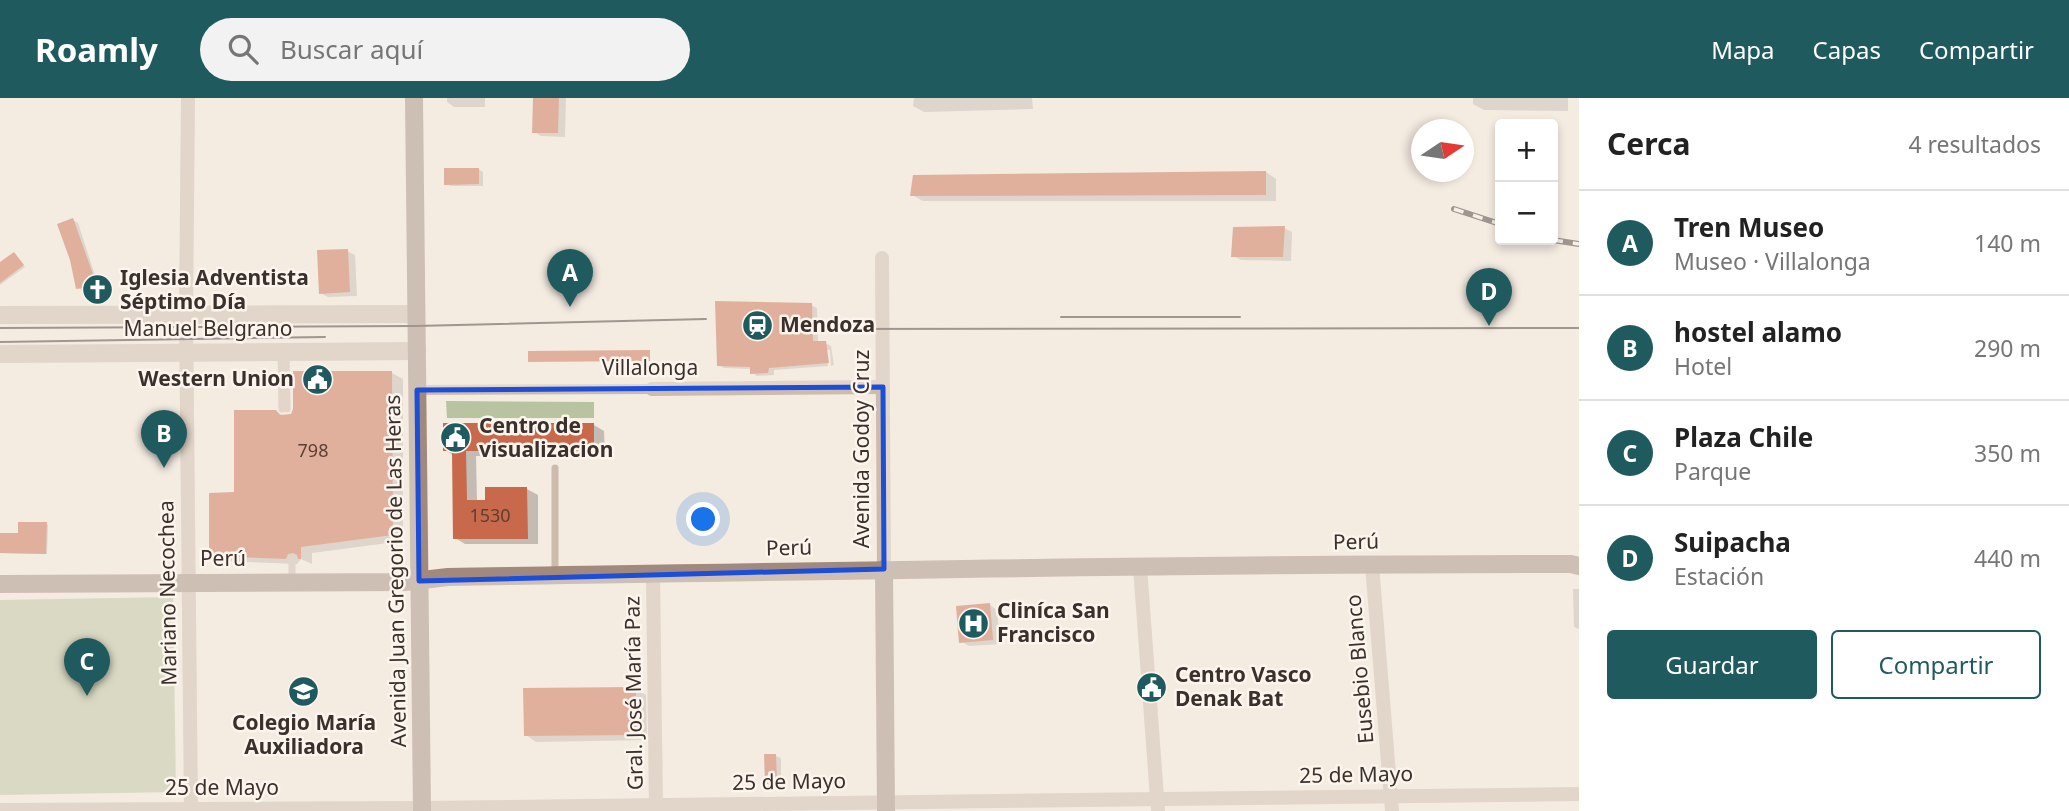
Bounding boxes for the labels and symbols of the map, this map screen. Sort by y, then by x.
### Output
north arrow [1411,119,1474,182]
pin: A [547,249,593,307]
place label: Iglesia Adventista Séptimo Día [120,263,309,315]
pin: D [1466,268,1512,326]
church icon: Iglesia Adventista Séptimo Día [80,273,114,307]
station icon: Mendoza [740,308,774,342]
place label: Mendoza [780,310,875,338]
street label: Manuel Belgrano [123,314,293,342]
street label: Avenida Godoy Cruz [847,350,875,548]
street label: Villalonga [602,353,698,381]
public building icon: Western Union [300,362,334,396]
place label: Western Union [138,364,294,392]
street label: Avenida Juan Gregorio de Las Heras [378,394,412,748]
pin: B [141,410,187,468]
place label: Centro de visualizacion [479,411,613,463]
public building icon: Centro de visualizacion [439,421,473,455]
house number: 798 [298,438,328,462]
street label: Mariano Necochea [151,500,183,686]
your location [686,502,720,536]
house number: 1530 [469,503,511,527]
street label: Perú [1333,527,1379,555]
street label: Perú [766,533,812,561]
street label: Perú [200,544,246,572]
street label: Eusebio Blanco [1339,593,1379,745]
street label: Gral. José María Paz [617,596,649,790]
place label: Cliníca San Francisco [997,596,1110,648]
hospital icon: Cliníca San Francisco [957,606,991,640]
pin: C [64,638,110,696]
place label: Centro Vasco Denak Bat [1175,660,1312,712]
public building icon: Centro Vasco Denak Bat [1135,670,1169,704]
school or university icon: Colegio María Auxiliadora [287,674,321,708]
place label: Colegio María Auxiliadora [232,708,376,760]
street label: 25 de Mayo [1299,759,1413,789]
street label: 25 de Mayo [732,766,846,796]
street label: 25 de Mayo [165,773,279,801]

